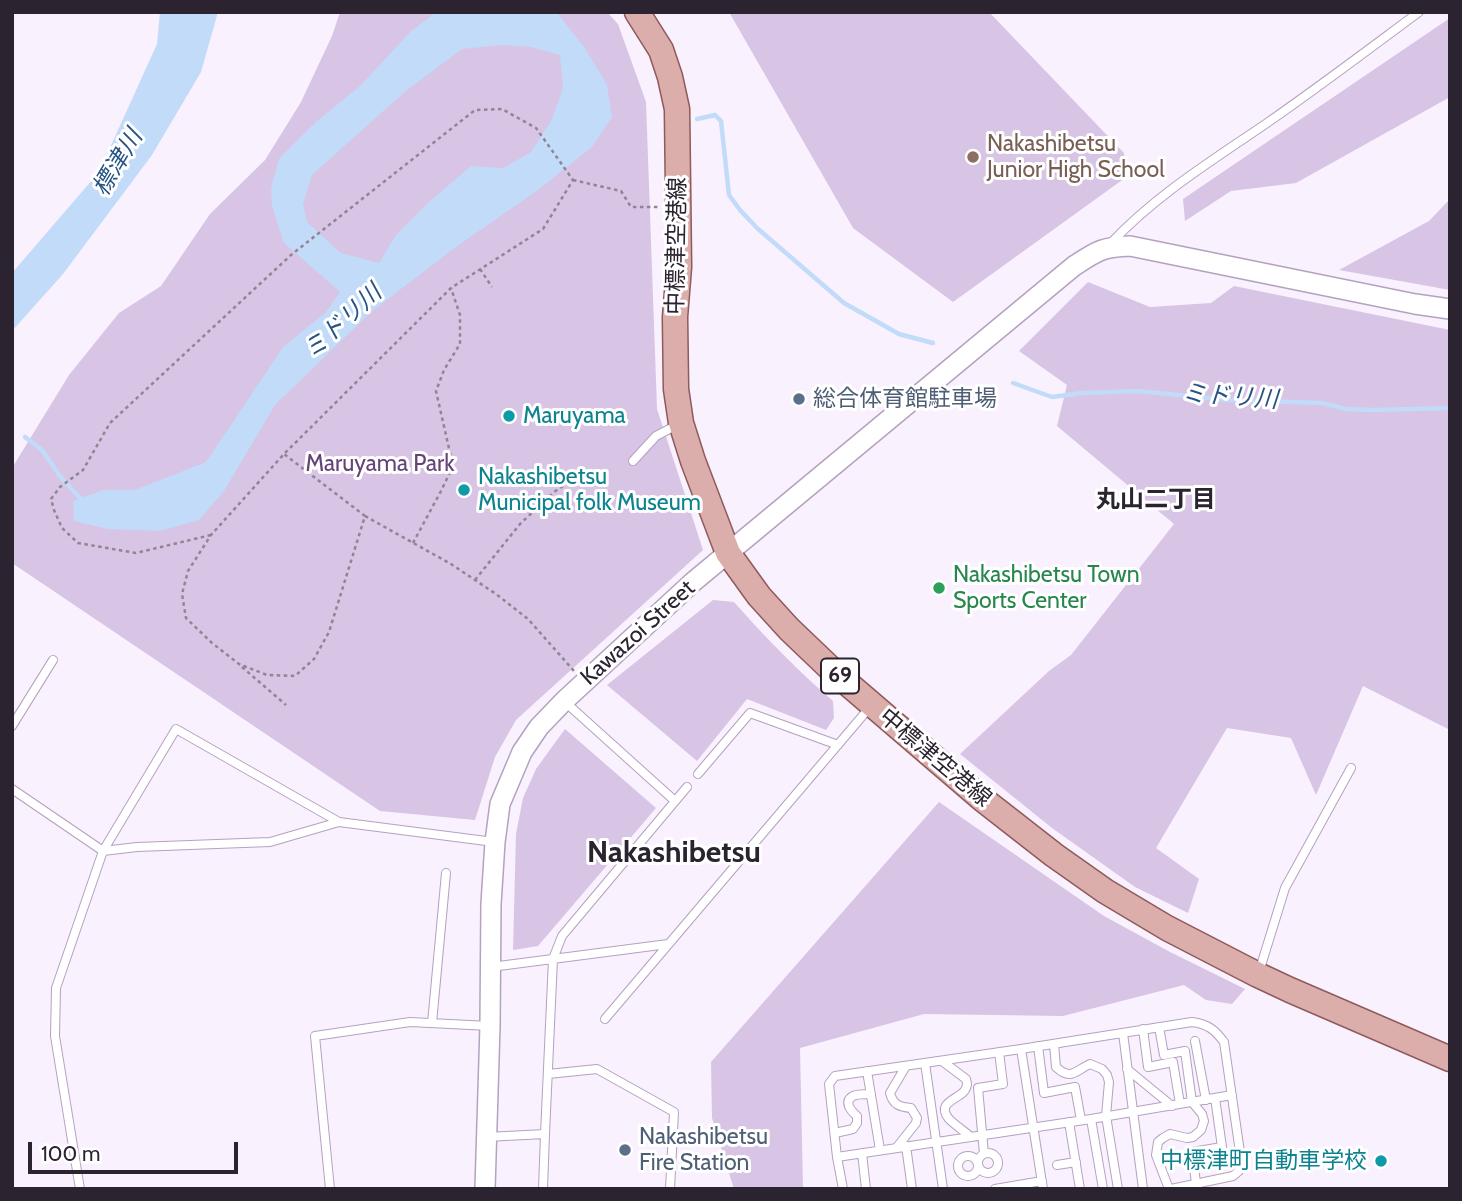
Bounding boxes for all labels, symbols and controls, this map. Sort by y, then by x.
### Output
water label: 標津川 [87,125,149,201]
place label: Nakashibetsu Junior High School [987,130,1165,184]
marker: Nakashibetsu Junior High School [965,149,981,165]
street label: 中標津空港線 [662,177,692,315]
water label: ミドリ川 [298,279,388,365]
water label: ミドリ川 [1181,379,1279,415]
place label: 総合体育館駐車場 [813,385,997,413]
marker: 総合体育館駐車場 [791,391,807,407]
place label: Maruyama [523,402,626,430]
marker: Maruyama [501,408,517,424]
park label: Maruyama Park [305,450,455,478]
place label: Nakashibetsu Municipal folk Museum [478,463,701,517]
marker: Nakashibetsu Municipal folk Museum [456,482,472,498]
district label: 丸山二丁目 [1096,486,1216,514]
place label: Nakashibetsu Town Sports Center [953,561,1140,615]
street label: Kawazoi Street [575,575,701,691]
marker: Nakashibetsu Town Sports Center [931,580,947,596]
road number: 69 [821,658,859,694]
street label: 中標津空港線 [873,703,997,813]
district label: Nakashibetsu [587,835,761,871]
place label: Nakashibetsu Fire Station [639,1123,768,1177]
scale bar [32,1128,242,1172]
text: 100 m [41,1141,100,1166]
marker: Nakashibetsu Fire Station [617,1142,633,1158]
place label: 中標津町自動車学校 [1160,1147,1367,1175]
marker: 中標津町自動車学校 [1373,1153,1389,1169]

